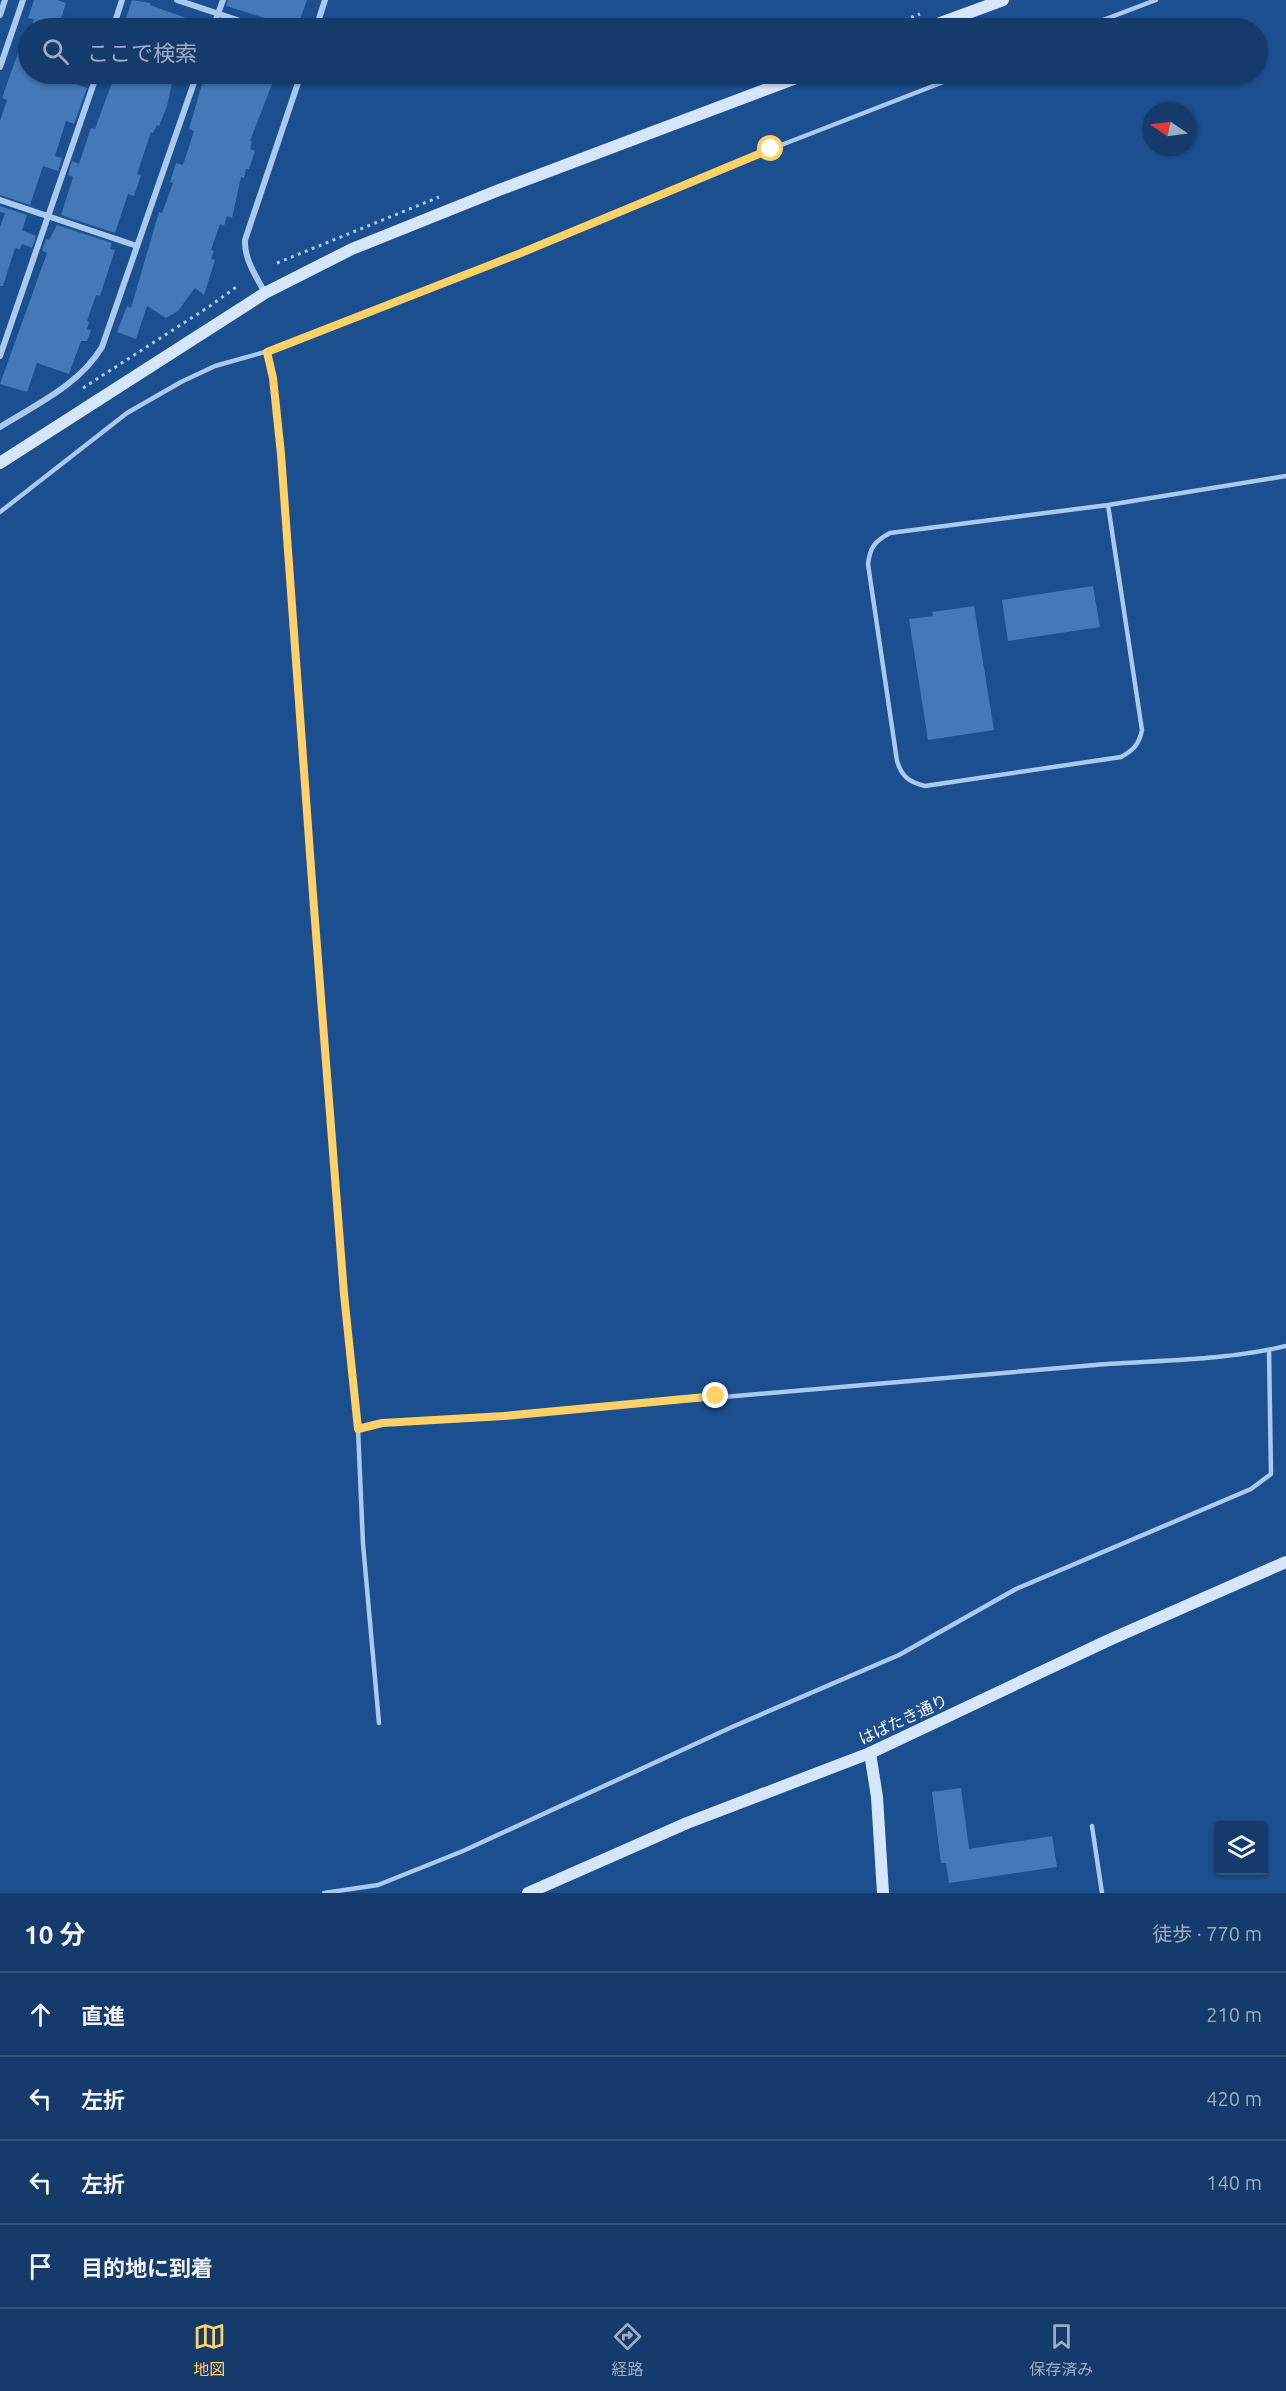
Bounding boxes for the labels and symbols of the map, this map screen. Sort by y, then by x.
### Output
north arrow [1142,102,1196,156]
route start [757,135,783,161]
route end [702,1382,728,1408]
street label: はばたき通り [856,1691,950,1747]

